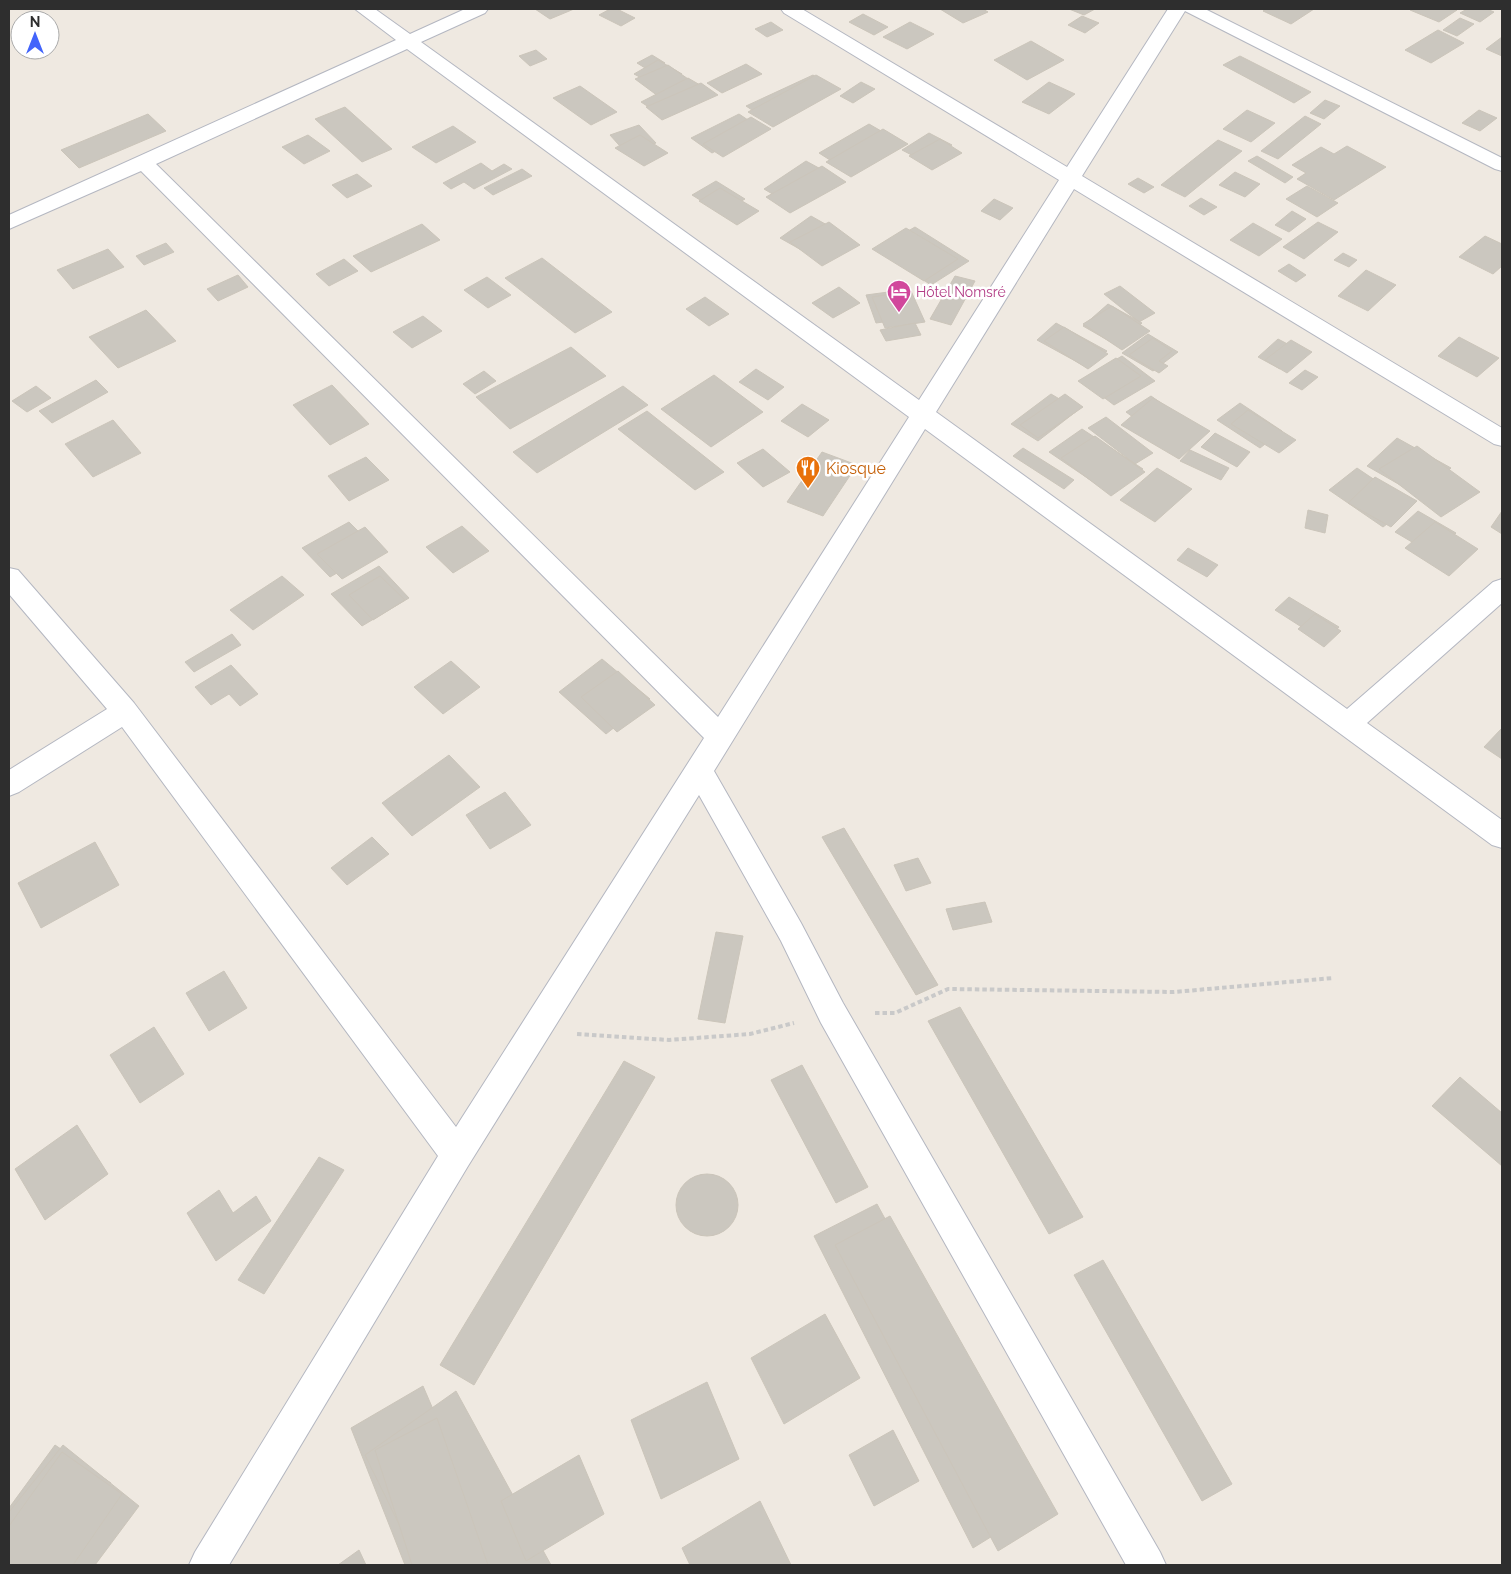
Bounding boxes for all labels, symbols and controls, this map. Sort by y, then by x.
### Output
north arrow [10,10,60,60]
text: N [30,14,40,30]
hotel icon: Hôtel Nomsré [886,279,912,313]
place label: Hôtel Nomsré [916,284,1006,300]
restaurant icon: Kiosque [795,455,821,489]
place label: Kiosque [826,459,886,478]

